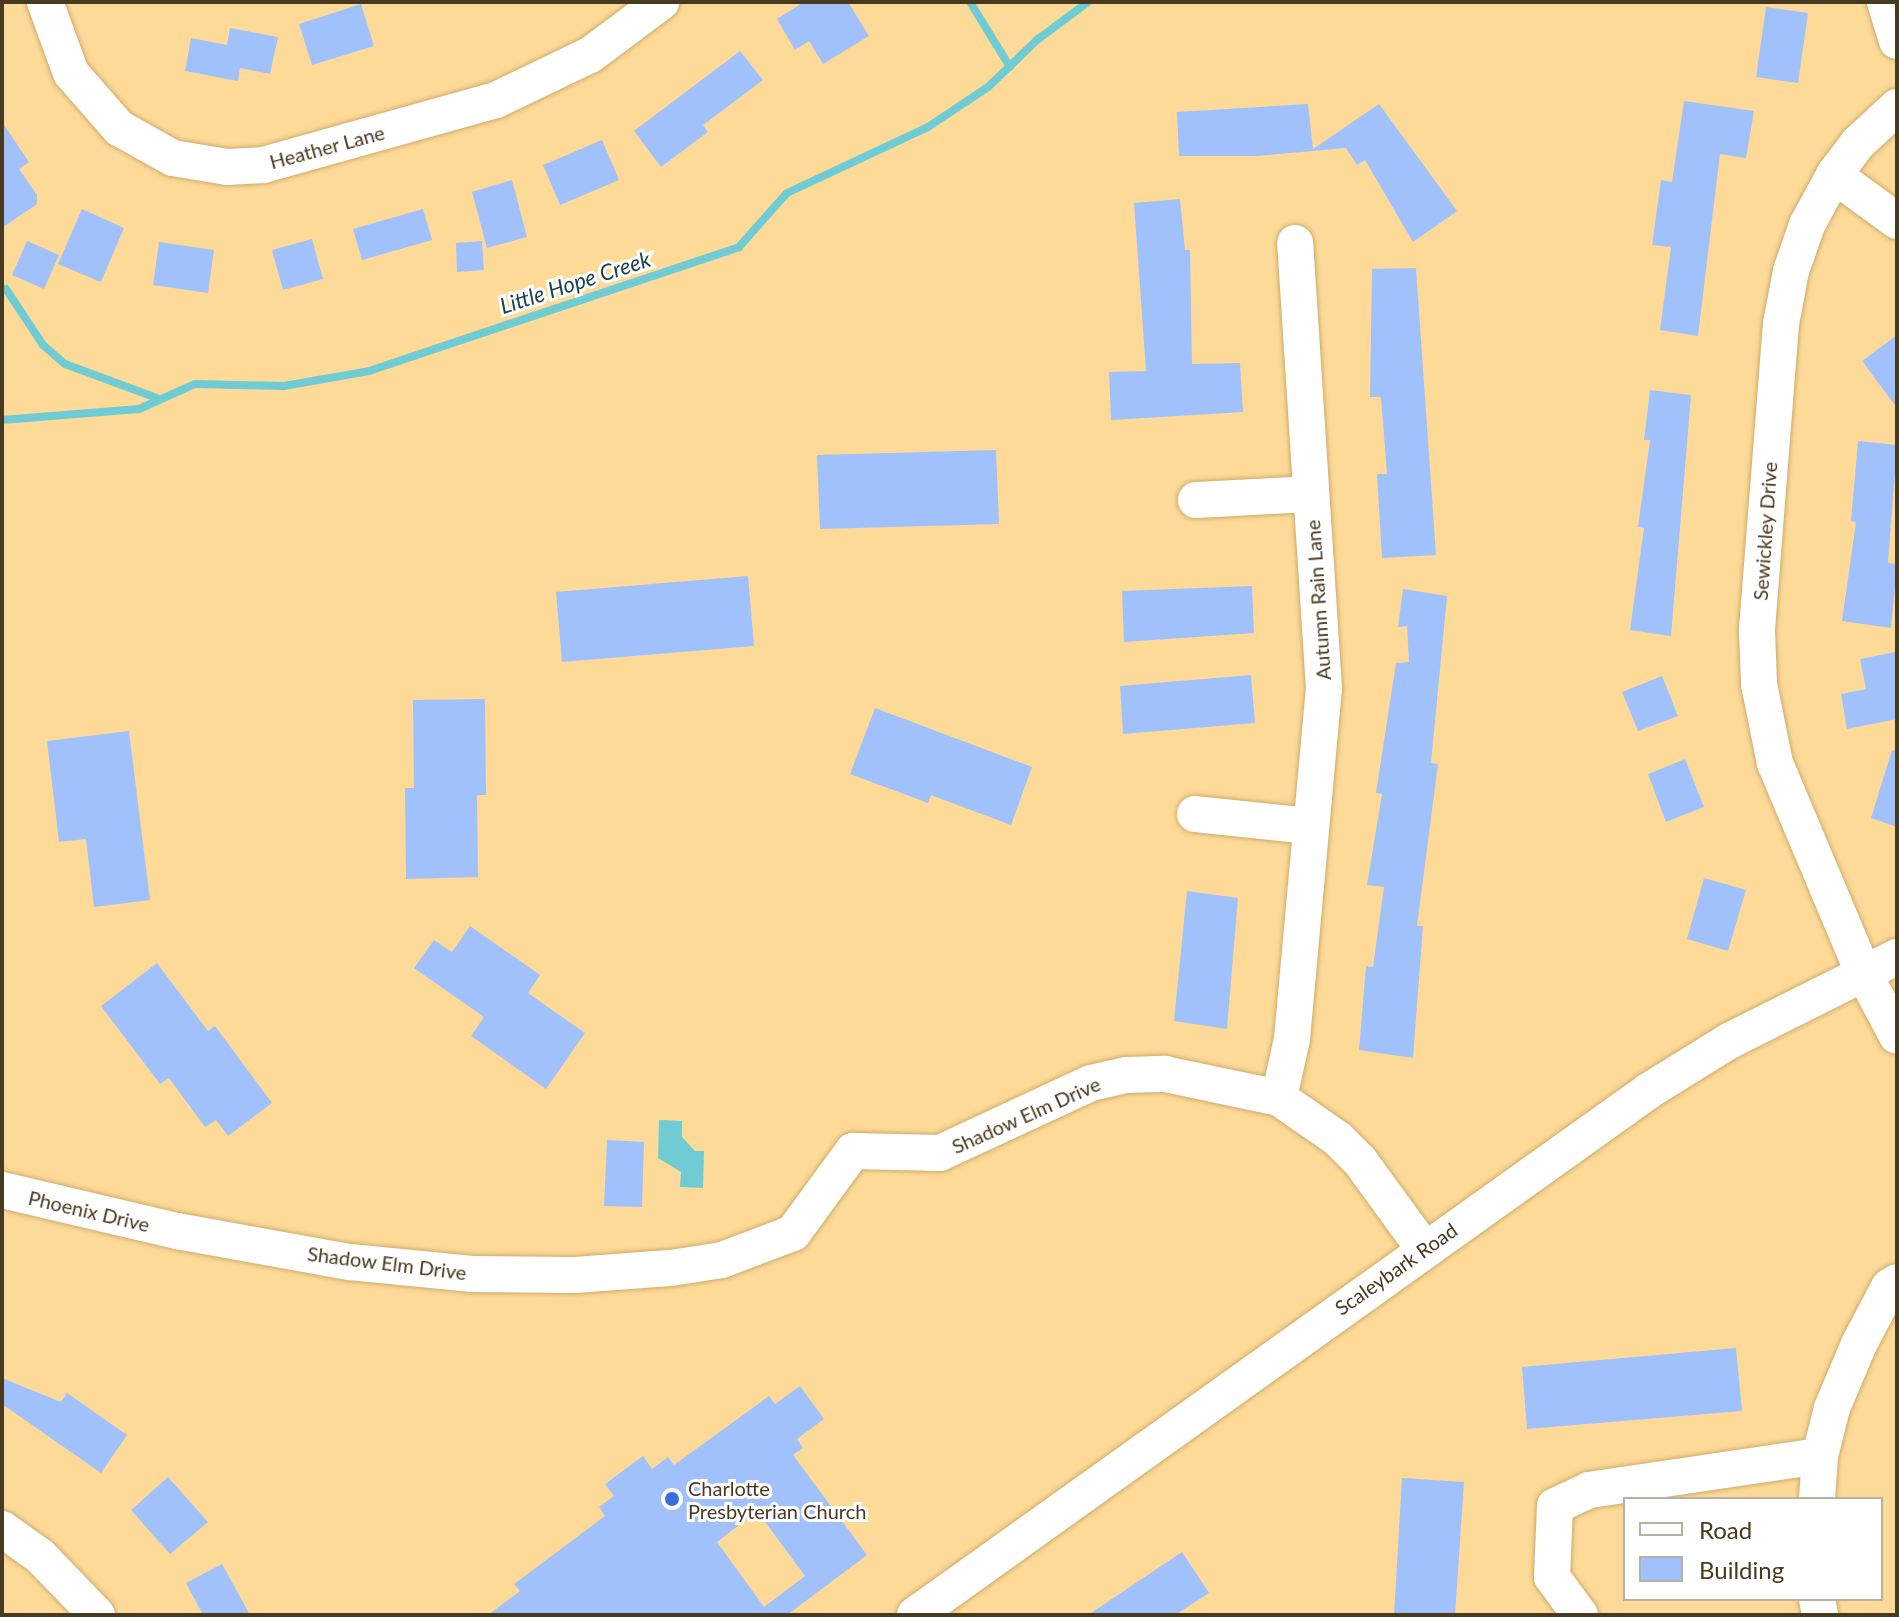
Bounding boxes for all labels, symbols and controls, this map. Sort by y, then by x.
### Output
street label: Heather Lane [267,120,387,174]
water label: Little Hope Creek [496,245,654,319]
street label: Sewickley Drive [1748,461,1782,601]
street label: Autumn Rain Lane [1300,519,1336,681]
street label: Shadow Elm Drive [948,1071,1104,1159]
street label: Phoenix Drive [26,1185,152,1237]
street label: Scaleybark Road [1330,1218,1462,1320]
street label: Shadow Elm Drive [306,1241,468,1285]
place label: Charlotte Presbyterian Church [688,1476,866,1523]
marker: Charlotte Presbyterian Church [663,1490,681,1508]
legend [1623,1497,1883,1601]
text: Road [1699,1515,1752,1544]
text: Building [1699,1555,1784,1584]

